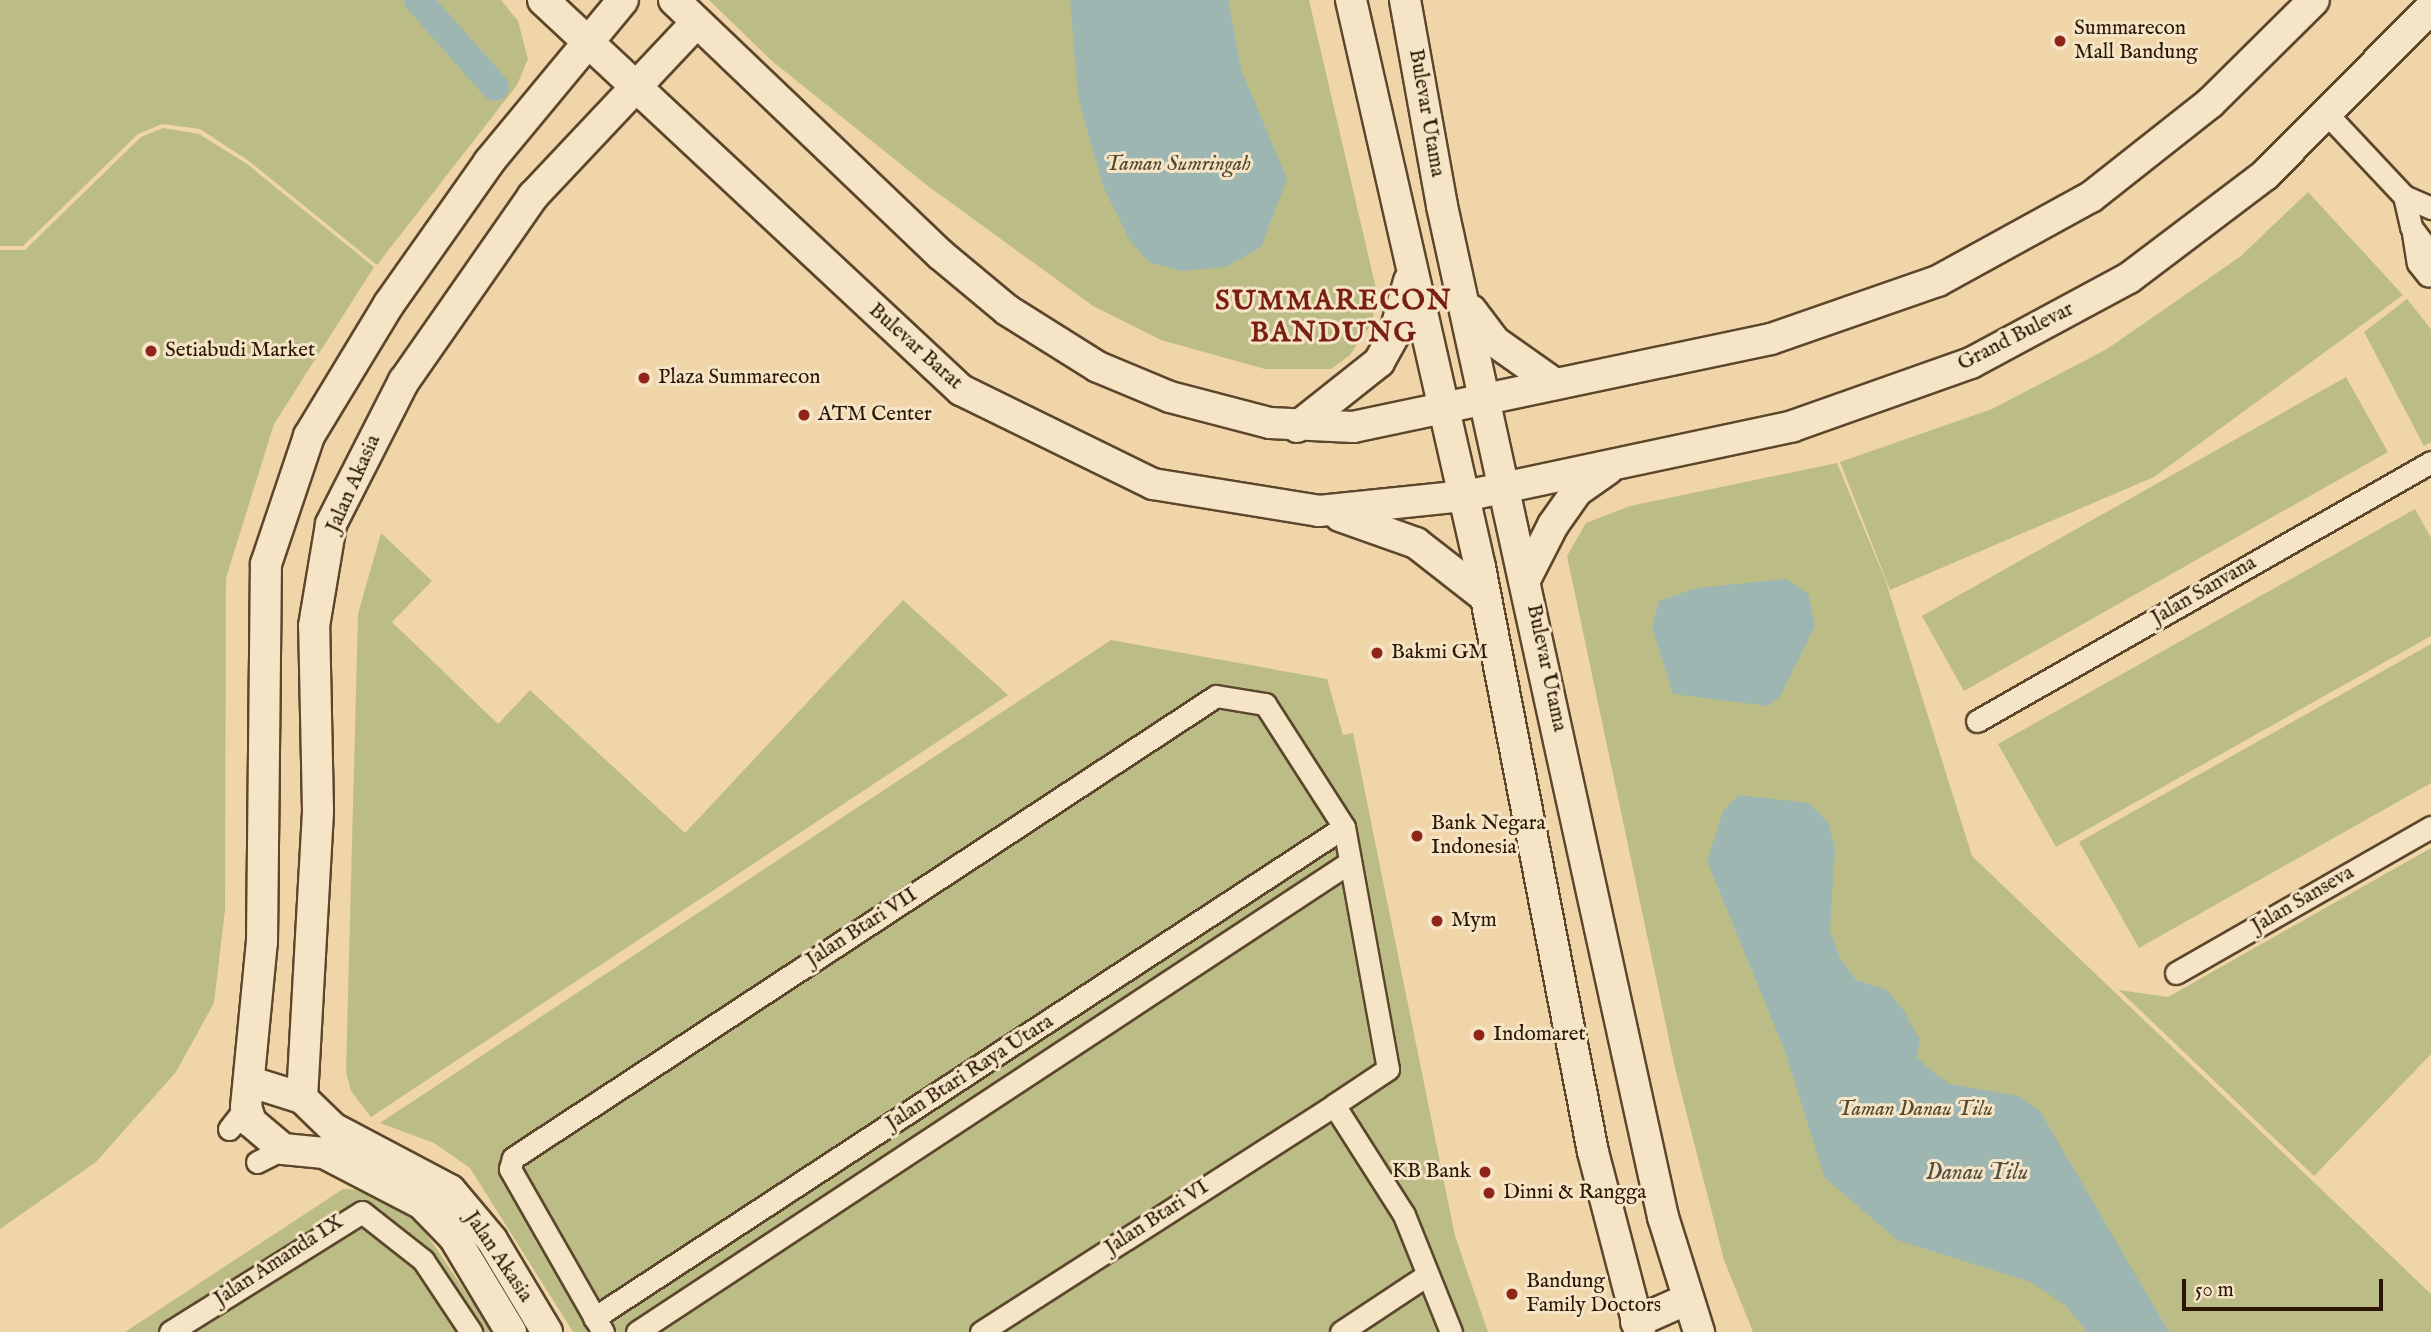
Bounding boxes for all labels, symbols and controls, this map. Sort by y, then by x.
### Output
place label: Summarecon Mall Bandung [2074,16,2198,66]
marker: Summarecon Mall Bandung [2052,33,2068,49]
street label: Bulevar Utama [1402,47,1450,179]
park label: Taman Sumringah [1105,152,1251,178]
district label: SUMMARECON BANDUNG [1217,285,1451,351]
street label: Grand Bulevar [1954,297,2078,377]
street label: Bulevar Barat [863,298,967,396]
place label: Setiabudi Market [165,338,315,364]
marker: Setiabudi Market [143,343,159,359]
place label: Plaza Summarecon [658,365,820,391]
marker: Plaza Summarecon [636,370,652,386]
place label: ATM Center [818,402,932,428]
marker: ATM Center [796,407,812,423]
street label: Jalan Akasia [321,431,387,537]
street label: Jalan Sanvana [2147,551,2261,631]
street label: Bulevar Utama [1520,602,1572,734]
place label: Bakmi GM [1391,640,1488,666]
marker: Bakmi GM [1369,645,1385,661]
place label: Bank Negara Indonesia [1431,811,1545,861]
marker: Bank Negara Indonesia [1409,828,1425,844]
street label: Jalan Sanseva [2247,861,2359,939]
street label: Jalan Btari VII [802,883,922,973]
place label: Mym [1451,908,1497,934]
marker: Mym [1429,913,1445,929]
street label: Jalan Btari Raya Utara [882,1009,1058,1137]
place label: Indomaret [1493,1022,1586,1048]
marker: Indomaret [1471,1027,1487,1043]
park label: Taman Danau Tilu [1837,1097,1993,1123]
place label: KB Bank [1392,1159,1471,1185]
water label: Danau Tilu [1926,1159,2028,1187]
marker: KB Bank [1477,1164,1493,1180]
street label: Jalan Btari VI [1100,1175,1214,1261]
place label: Dinni & Rangga [1503,1180,1646,1206]
marker: Dinni & Rangga [1481,1185,1497,1201]
street label: Jalan Akasia [458,1207,538,1307]
street label: Jalan Amanda IX [210,1210,348,1312]
scale bar [2186,1266,2387,1310]
place label: Bandung Family Doctors [1526,1269,1661,1319]
text: 50 m [2195,1277,2234,1304]
marker: Bandung Family Doctors [1504,1286,1520,1302]

